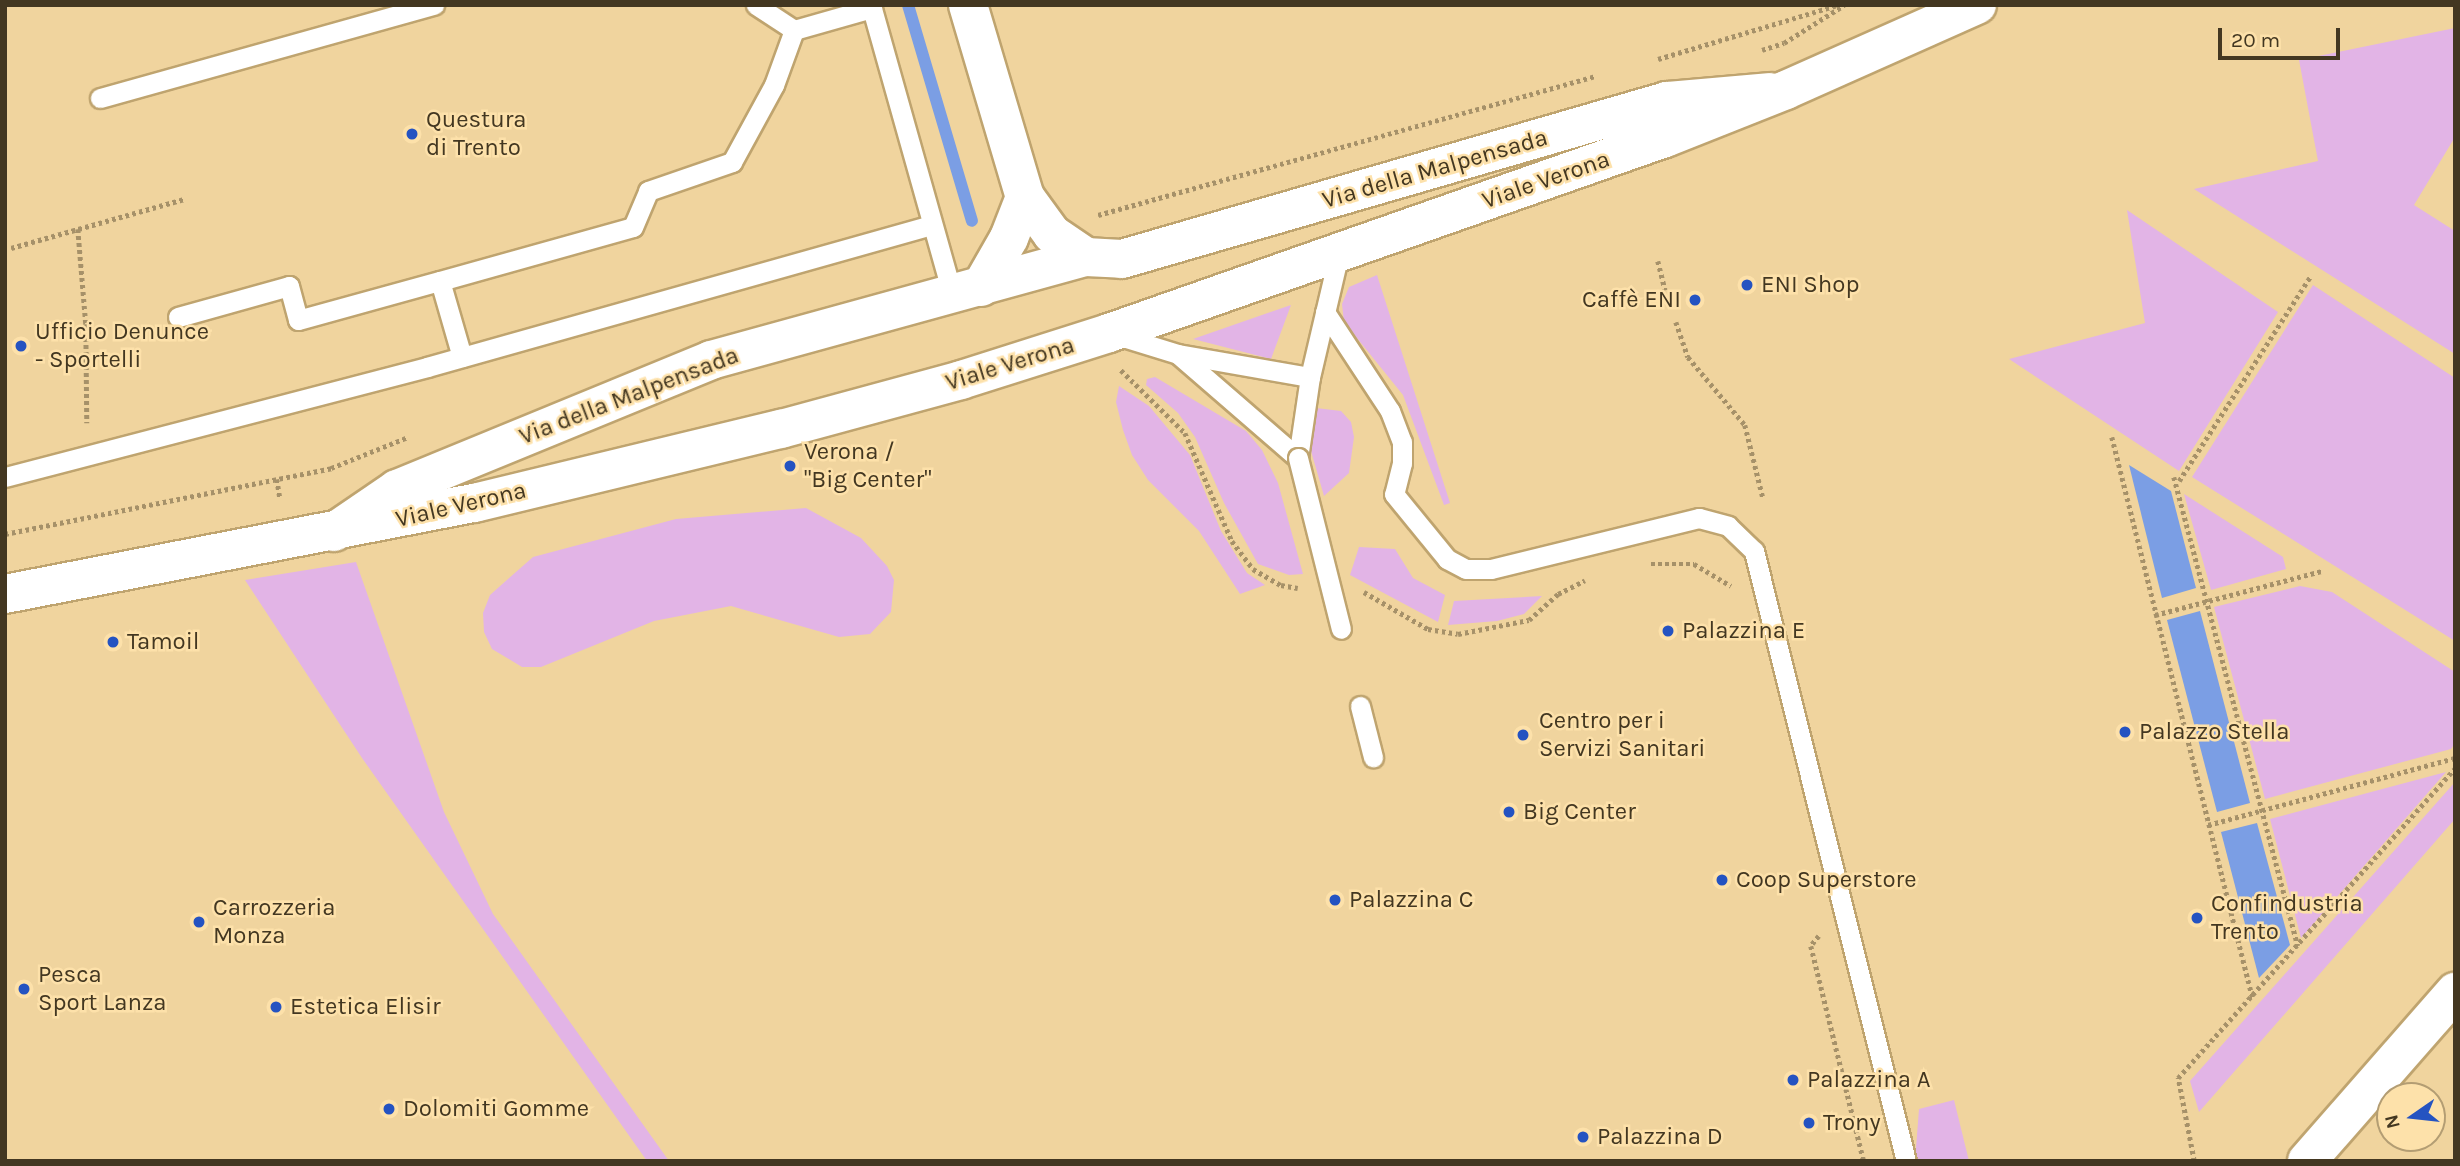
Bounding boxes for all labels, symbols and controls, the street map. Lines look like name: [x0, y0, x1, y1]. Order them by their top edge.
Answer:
scale bar: [2222, 14, 2344, 58]
text: 20 m: [2231, 28, 2280, 52]
place label: Questura di Trento: [426, 106, 527, 162]
street label: Via della Malpensada: [1319, 123, 1551, 215]
marker: Questura di Trento: [404, 126, 420, 142]
street label: Viale Verona: [1478, 145, 1614, 215]
place label: ENI Shop: [1761, 271, 1859, 299]
marker: ENI Shop: [1739, 277, 1755, 293]
place label: Caffè ENI: [1582, 286, 1681, 314]
marker: Caffè ENI: [1687, 292, 1703, 308]
place label: Ufficio Denunce - Sportelli: [35, 318, 209, 374]
street label: Viale Verona: [942, 331, 1078, 397]
marker: Ufficio Denunce - Sportelli: [13, 338, 29, 354]
street label: Via della Malpensada: [515, 341, 743, 451]
place label: Verona / "Big Center": [804, 438, 931, 494]
marker: Verona / "Big Center": [782, 458, 798, 474]
street label: Viale Verona: [393, 476, 529, 534]
place label: Palazzina E: [1682, 617, 1805, 645]
marker: Palazzina E: [1660, 623, 1676, 639]
place label: Tamoil: [127, 628, 200, 656]
marker: Tamoil: [105, 634, 121, 650]
place label: Centro per i Servizi Sanitari: [1539, 707, 1705, 763]
place label: Palazzo Stella: [2139, 718, 2290, 746]
marker: Palazzo Stella: [2117, 724, 2133, 740]
marker: Centro per i Servizi Sanitari: [1513, 725, 1533, 745]
place label: Big Center: [1523, 798, 1636, 826]
marker: Big Center: [1501, 804, 1517, 820]
place label: Coop Superstore: [1736, 866, 1916, 894]
marker: Coop Superstore: [1714, 872, 1730, 888]
place label: Palazzina C: [1349, 886, 1473, 914]
place label: Confindustria Trento: [2211, 890, 2363, 946]
marker: Palazzina C: [1327, 892, 1343, 908]
place label: Carrozzeria Monza: [213, 894, 336, 950]
marker: Confindustria Trento: [2189, 910, 2205, 926]
marker: Carrozzeria Monza: [191, 914, 207, 930]
place label: Pesca Sport Lanza: [38, 961, 167, 1017]
marker: Pesca Sport Lanza: [16, 981, 32, 997]
place label: Estetica Elisir: [290, 993, 441, 1021]
marker: Estetica Elisir: [268, 999, 284, 1015]
place label: Palazzina A: [1807, 1066, 1931, 1094]
marker: Palazzina A: [1785, 1072, 1801, 1088]
north arrow: [2376, 1082, 2446, 1152]
place label: Dolomiti Gomme: [403, 1095, 589, 1123]
marker: Dolomiti Gomme: [381, 1101, 397, 1117]
place label: Trony: [1823, 1109, 1881, 1137]
text: N: [2380, 1112, 2405, 1131]
marker: Trony: [1801, 1115, 1817, 1131]
place label: Palazzina D: [1597, 1123, 1723, 1151]
marker: Palazzina D: [1575, 1129, 1591, 1145]

